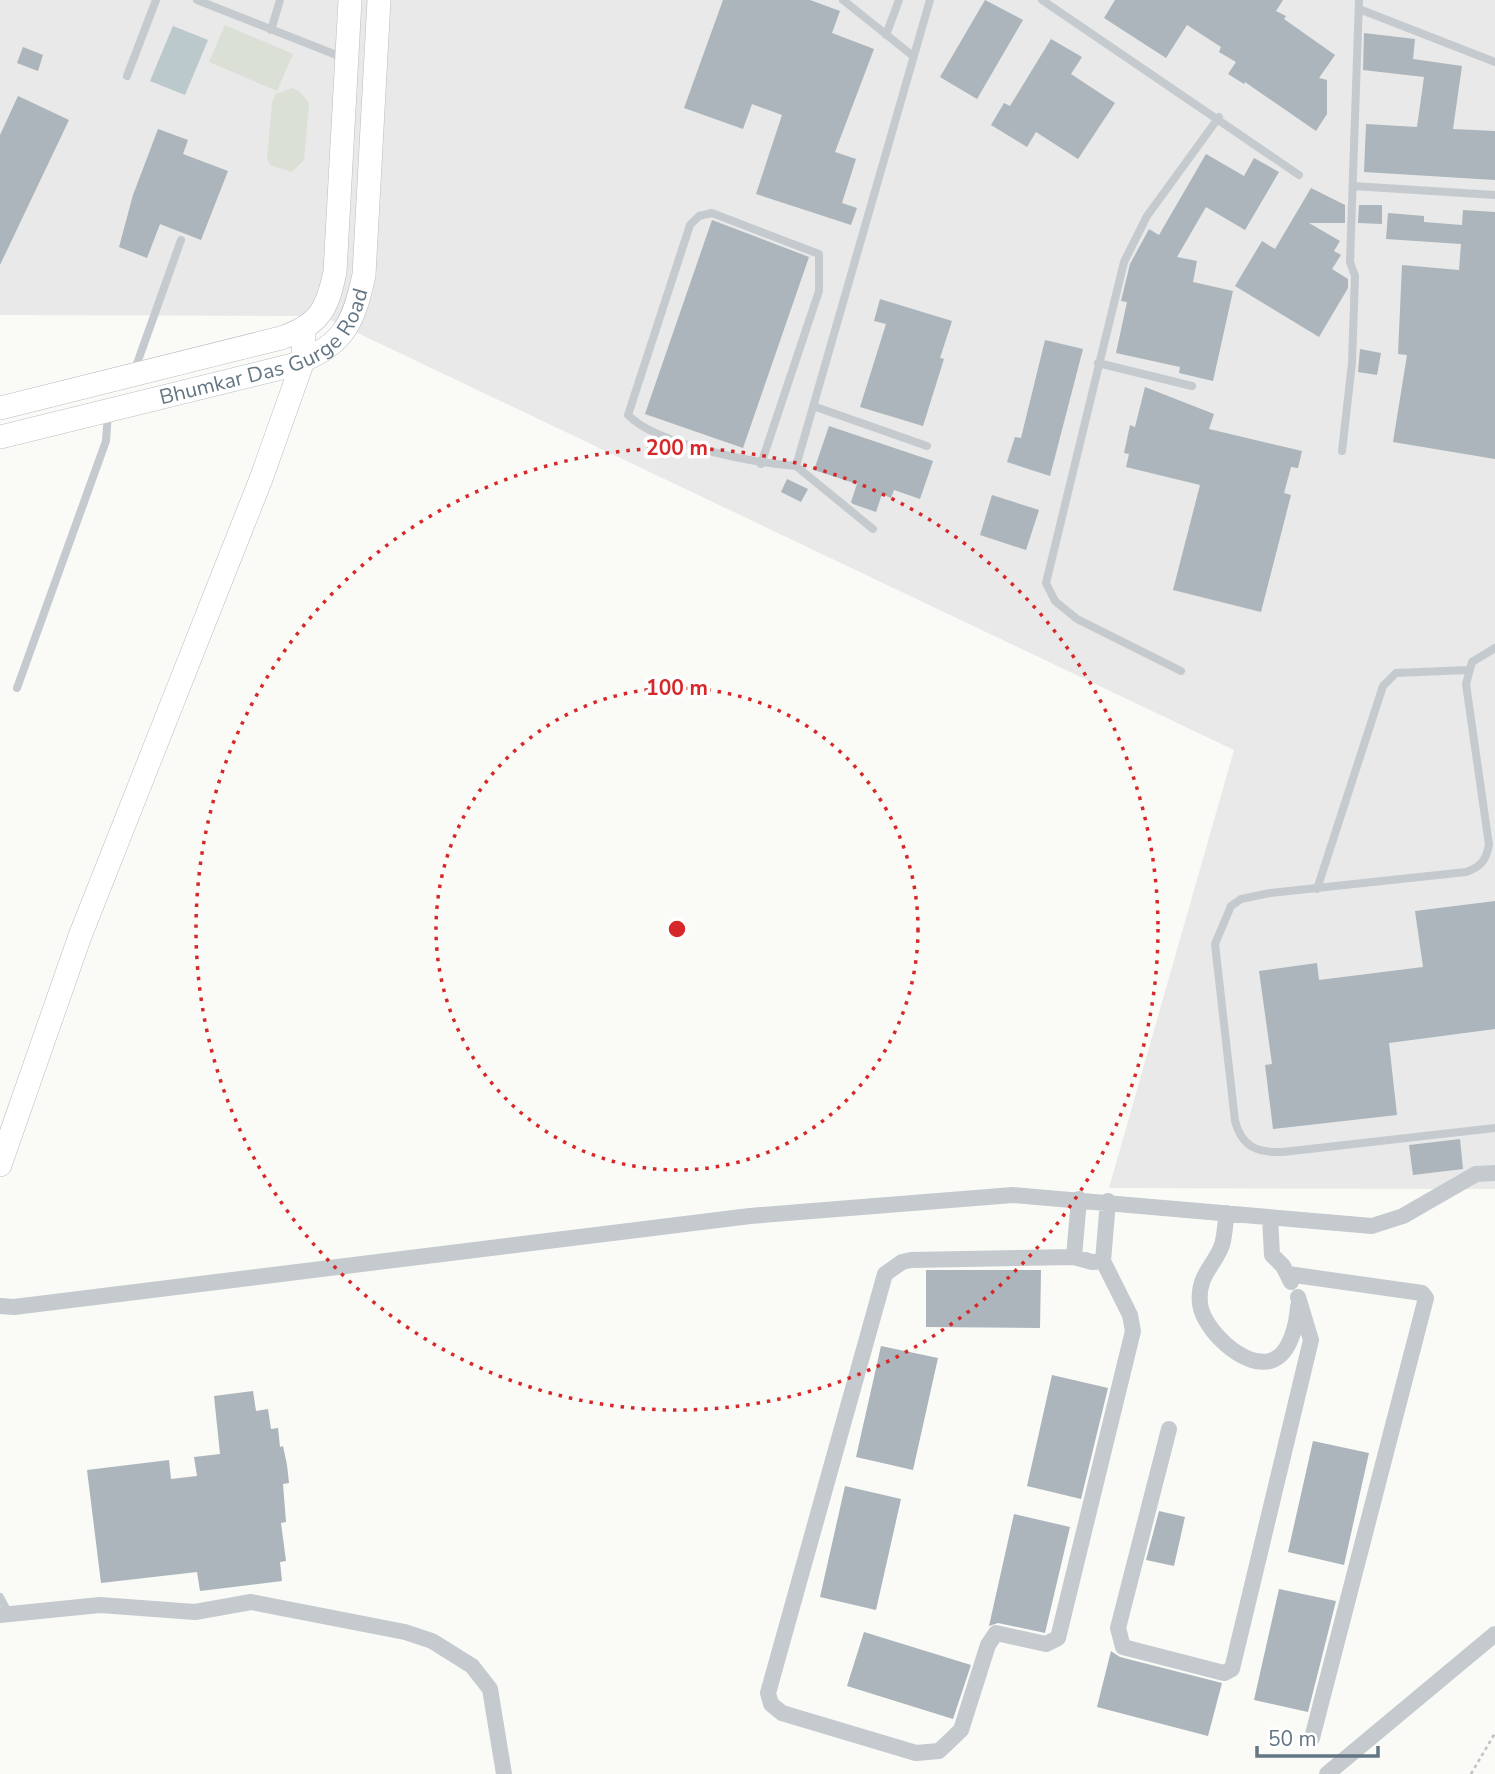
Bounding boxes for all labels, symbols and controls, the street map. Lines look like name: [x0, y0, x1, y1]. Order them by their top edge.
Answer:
street label: Bhumkar Das Gurge Road: [156, 285, 374, 411]
text: 200 m: [646, 434, 708, 462]
text: 100 m: [646, 674, 708, 702]
centre of rings: [665, 917, 689, 941]
scale bar: [1257, 1714, 1378, 1758]
text: 50 m: [1268, 1725, 1317, 1753]

